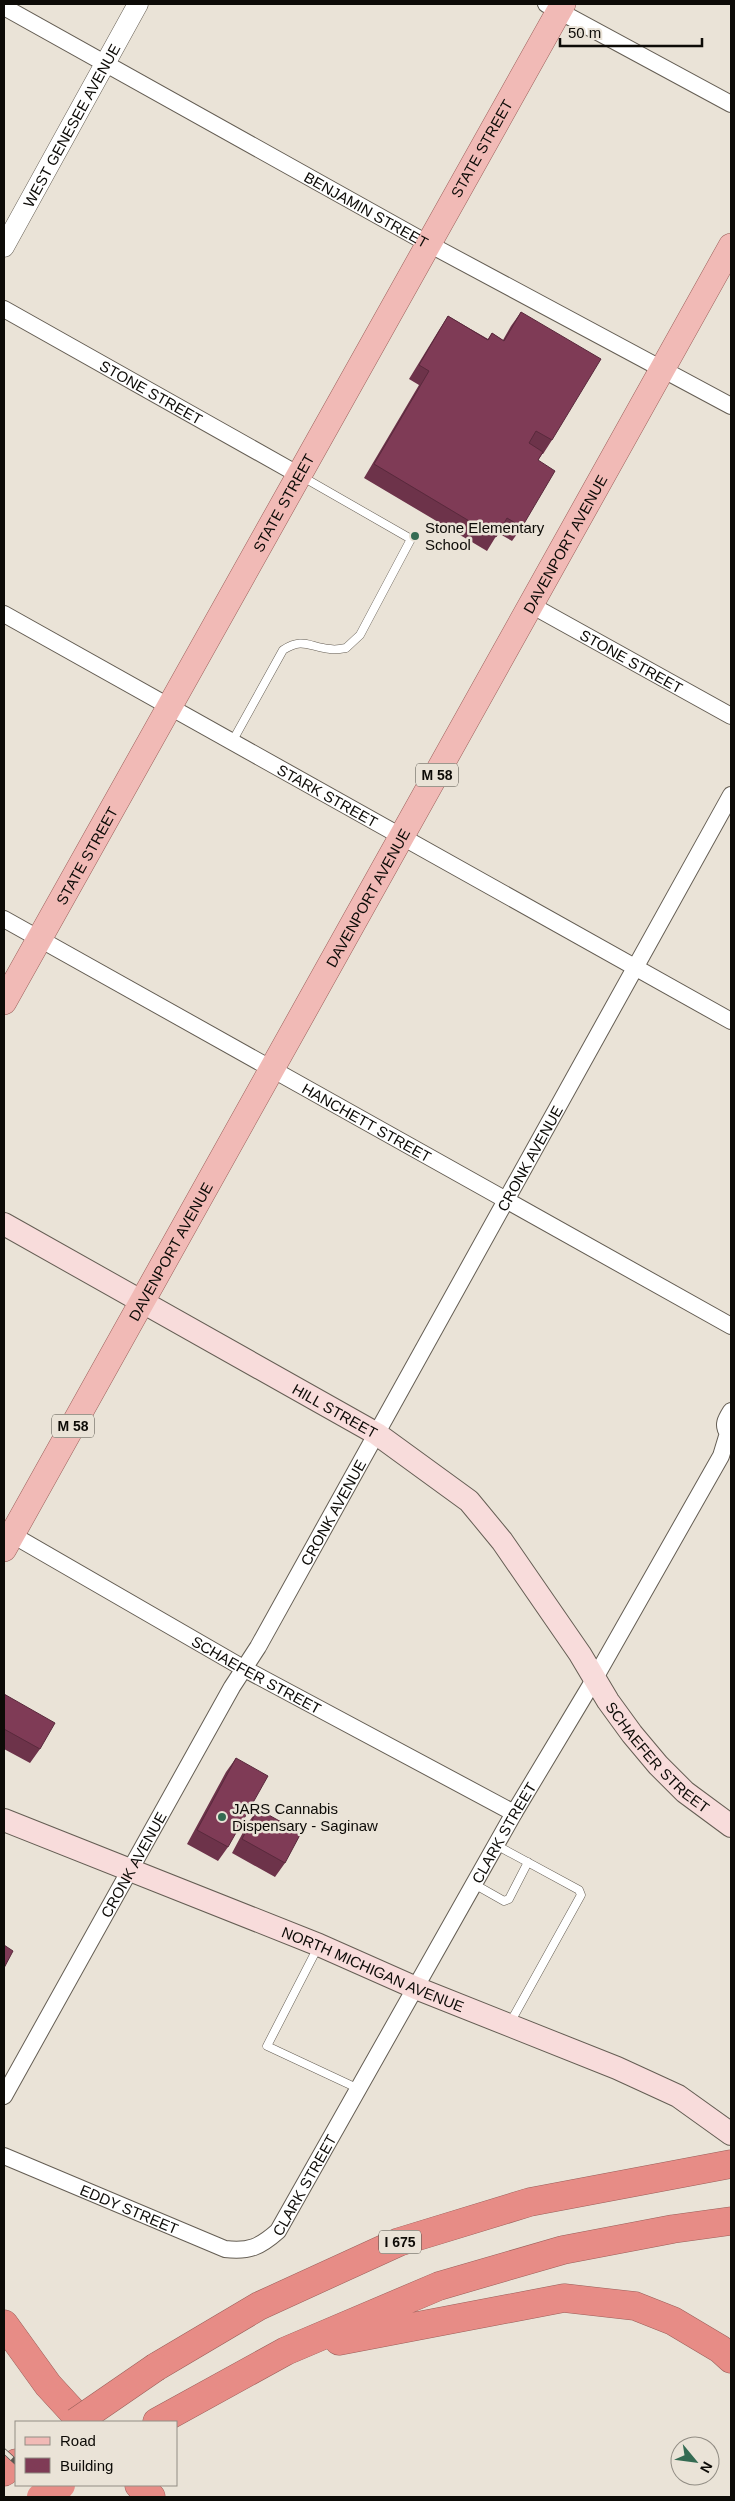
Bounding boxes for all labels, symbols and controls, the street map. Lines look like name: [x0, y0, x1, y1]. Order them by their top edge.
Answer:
scale bar: [560, 15, 702, 47]
text: 50 m: [568, 24, 601, 41]
street label: WEST GENESEE AVENUE: [19, 41, 123, 210]
street label: STATE STREET: [447, 96, 515, 200]
street label: BENJAMIN STREET: [301, 168, 431, 251]
street label: STONE STREET: [97, 356, 206, 427]
street label: STATE STREET: [249, 451, 317, 555]
street label: DAVENPORT AVENUE: [519, 472, 610, 616]
place label: Stone Elementary School: [425, 519, 545, 553]
marker: Stone Elementary School: [409, 530, 421, 542]
street label: STONE STREET: [577, 626, 686, 696]
street label: STARK STREET: [275, 760, 381, 830]
road number: M 58: [416, 764, 458, 786]
street label: STATE STREET: [52, 804, 121, 908]
street label: DAVENPORT AVENUE: [322, 825, 413, 970]
street label: HANCHETT STREET: [300, 1079, 434, 1165]
street label: CRONK AVENUE: [493, 1102, 565, 1214]
street label: DAVENPORT AVENUE: [125, 1179, 216, 1323]
street label: HILL STREET: [290, 1380, 380, 1441]
road number: M 58: [52, 1414, 94, 1438]
street label: CRONK AVENUE: [297, 1457, 369, 1568]
street label: SCHAEFER STREET: [189, 1632, 324, 1717]
street label: SCHAEFER STREET: [603, 1698, 713, 1816]
street label: CLARK STREET: [468, 1779, 539, 1886]
place label: JARS Cannabis Dispensary - Saginaw: [232, 1800, 378, 1834]
street label: CRONK AVENUE: [97, 1809, 169, 1920]
marker: JARS Cannabis Dispensary - Saginaw: [216, 1811, 228, 1823]
street label: NORTH MICHIGAN AVENUE: [280, 1923, 467, 2015]
street label: CLARK STREET: [269, 2131, 339, 2239]
street label: EDDY STREET: [78, 2181, 181, 2237]
road number: I 675: [379, 2230, 421, 2254]
legend: [15, 2421, 178, 2486]
text: Road: [60, 2432, 96, 2449]
north arrow: [670, 2436, 720, 2486]
text: Building: [60, 2457, 113, 2474]
text: N: [697, 2459, 716, 2476]

